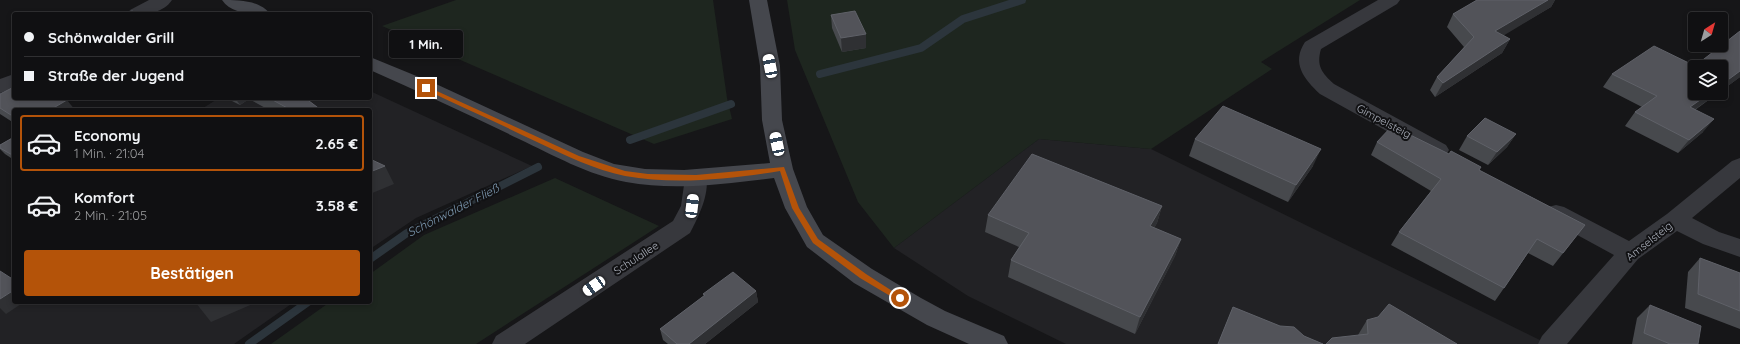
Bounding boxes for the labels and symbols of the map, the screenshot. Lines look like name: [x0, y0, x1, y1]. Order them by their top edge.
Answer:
north arrow: [1688, 12, 1728, 52]
callout: 1 Min.: [389, 30, 463, 58]
car: [762, 53, 778, 79]
route end: [417, 79, 435, 97]
street label: Gimpelsteig: [1354, 101, 1414, 141]
car: [769, 131, 785, 157]
water label: Schönwalder Fließ: [405, 180, 502, 240]
car: [685, 193, 699, 219]
street label: Amselsteig: [1623, 218, 1675, 264]
street label: Schulallee: [611, 238, 661, 278]
car: [581, 274, 607, 298]
route start: [891, 289, 909, 307]

